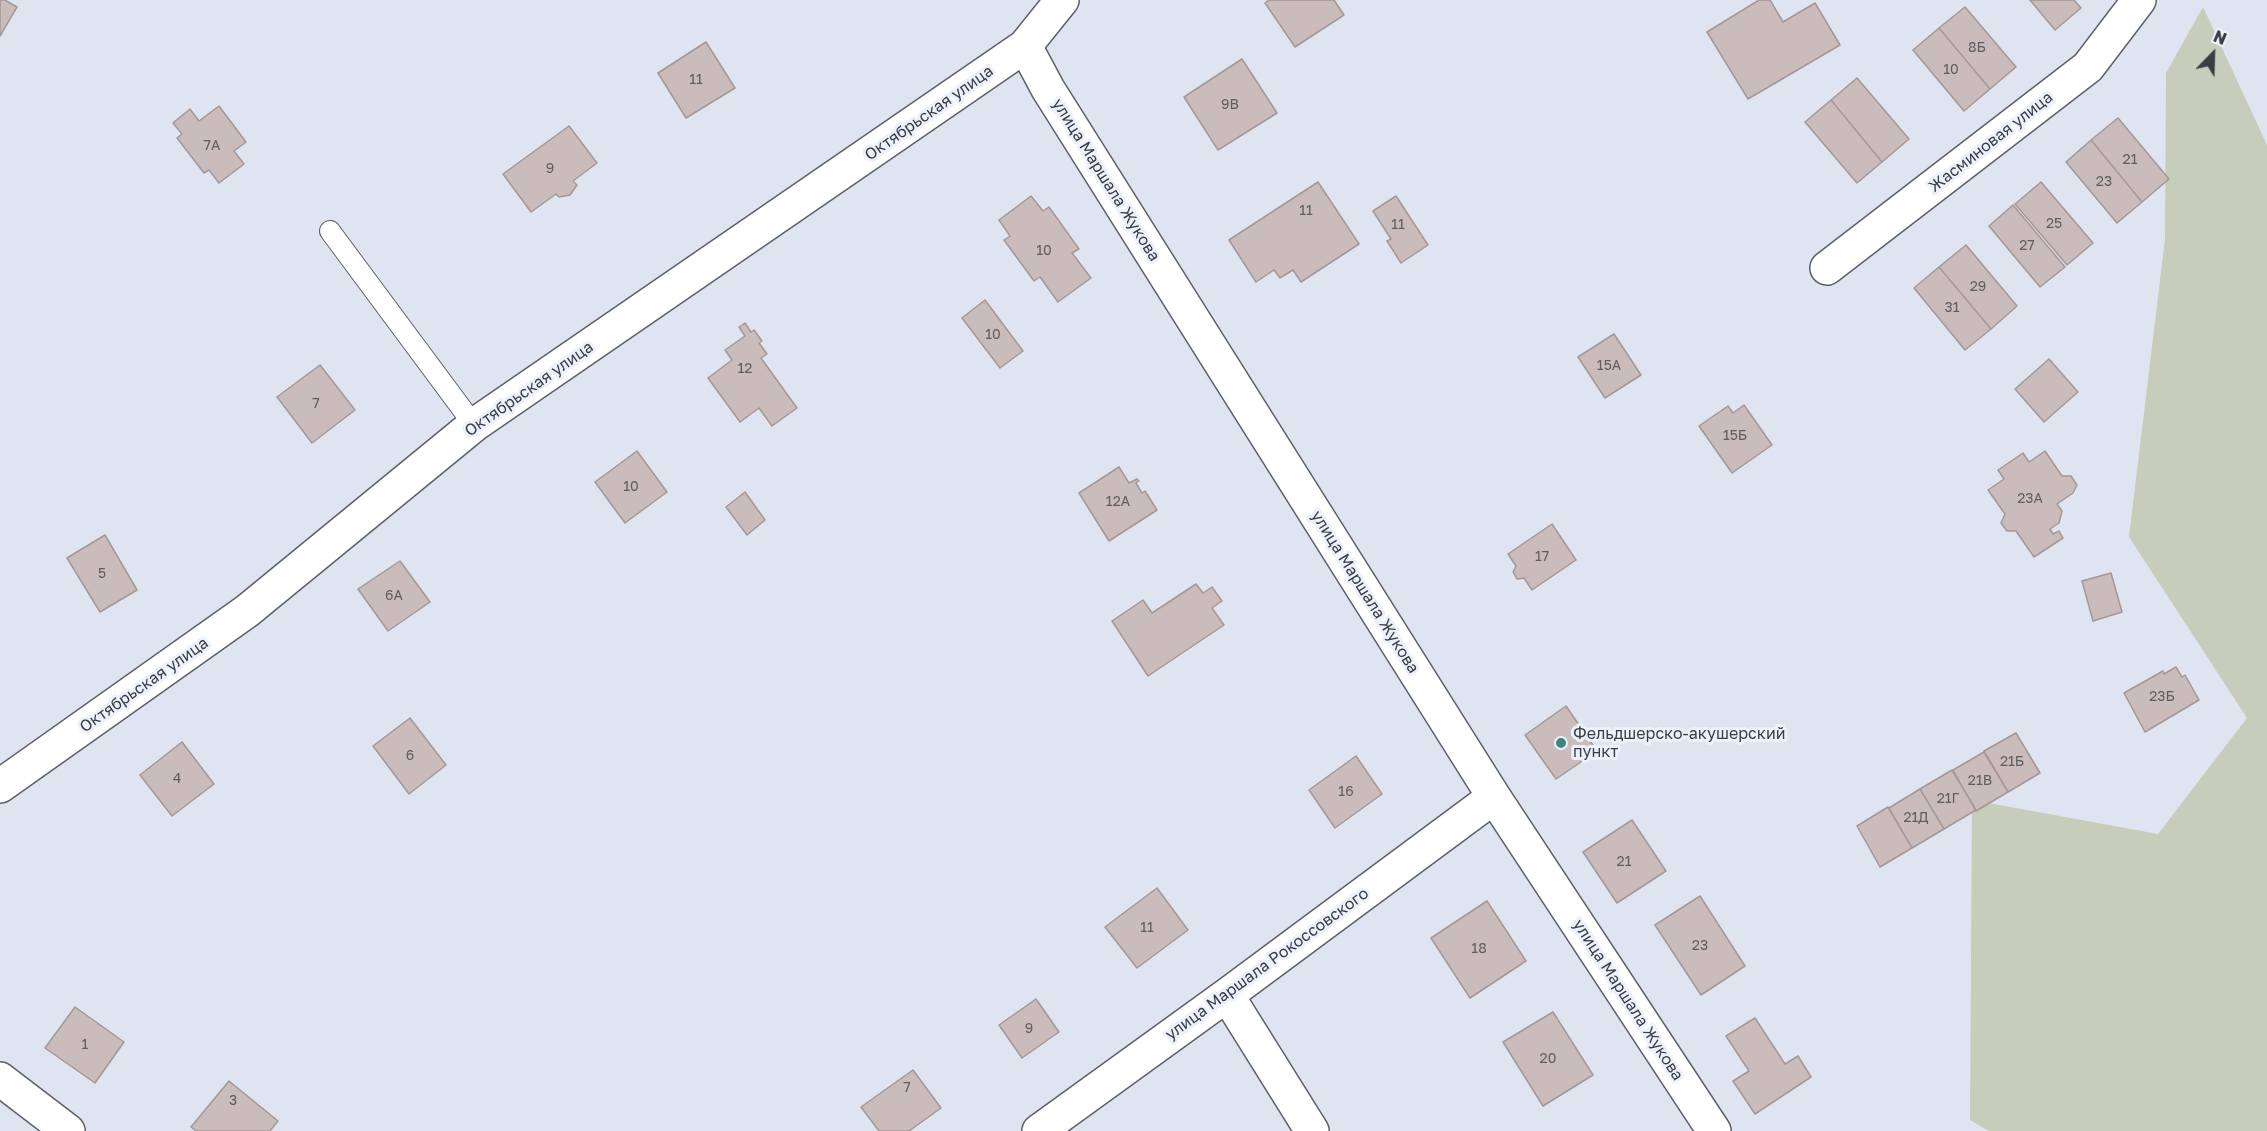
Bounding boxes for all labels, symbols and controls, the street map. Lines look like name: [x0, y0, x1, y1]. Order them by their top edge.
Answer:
north arrow: [2183, 24, 2243, 84]
text: N: [2211, 26, 2230, 49]
house number: 8Б: [1968, 40, 1986, 56]
street label: Октябрьская улица: [861, 61, 997, 165]
house number: 10: [1943, 62, 1959, 78]
house number: 11: [689, 72, 703, 88]
street label: Жасминовая улица: [1925, 88, 2057, 196]
street label: улица Маршала Жукова: [1048, 95, 1164, 265]
house number: 9В: [1221, 97, 1239, 113]
house number: 7А: [204, 138, 220, 154]
house number: 21: [2123, 152, 2137, 168]
house number: 9: [546, 161, 554, 177]
house number: 23: [2096, 174, 2112, 190]
house number: 11: [1299, 203, 1313, 219]
house number: 25: [2046, 216, 2062, 232]
house number: 11: [1391, 217, 1405, 233]
house number: 27: [2019, 238, 2035, 254]
house number: 10: [1036, 243, 1052, 259]
house number: 29: [1970, 279, 1986, 295]
house number: 31: [1945, 300, 1959, 316]
house number: 10: [985, 327, 1001, 343]
street label: Октябрьская улица: [461, 337, 597, 441]
house number: 15А: [1597, 358, 1621, 374]
house number: 12: [738, 361, 752, 377]
house number: 7: [312, 396, 320, 412]
house number: 15Б: [1723, 428, 1747, 444]
house number: 10: [623, 479, 639, 495]
house number: 23А: [2017, 491, 2043, 507]
house number: 12А: [1106, 494, 1130, 510]
street label: улица Маршала Жукова: [1307, 507, 1423, 677]
house number: 17: [1535, 549, 1549, 565]
house number: 5: [98, 566, 106, 582]
house number: 6А: [385, 588, 403, 604]
street label: Октябрьская улица: [76, 633, 212, 737]
house number: 23Б: [2149, 689, 2175, 705]
place label: Фельдшерско-акушерский пункт: [1573, 724, 1786, 762]
marker: Фельдшерско-акушерский пункт: [1554, 736, 1568, 750]
house number: 6: [406, 748, 414, 764]
house number: 21Б: [2000, 754, 2024, 770]
house number: 4: [173, 771, 181, 787]
house number: 21В: [1968, 773, 1992, 789]
house number: 16: [1338, 784, 1354, 800]
house number: 21Г: [1937, 791, 1959, 807]
house number: 21Д: [1903, 810, 1929, 826]
house number: 21: [1617, 854, 1631, 870]
street label: улица Маршала Рокоссовского: [1162, 884, 1372, 1044]
street label: улица Маршала Жукова: [1569, 916, 1687, 1084]
house number: 11: [1140, 920, 1154, 936]
house number: 23: [1692, 938, 1708, 954]
house number: 18: [1471, 941, 1487, 957]
house number: 9: [1025, 1021, 1033, 1037]
house number: 1: [82, 1037, 88, 1053]
house number: 20: [1540, 1051, 1556, 1067]
house number: 7: [903, 1080, 911, 1096]
house number: 3: [229, 1093, 237, 1109]

